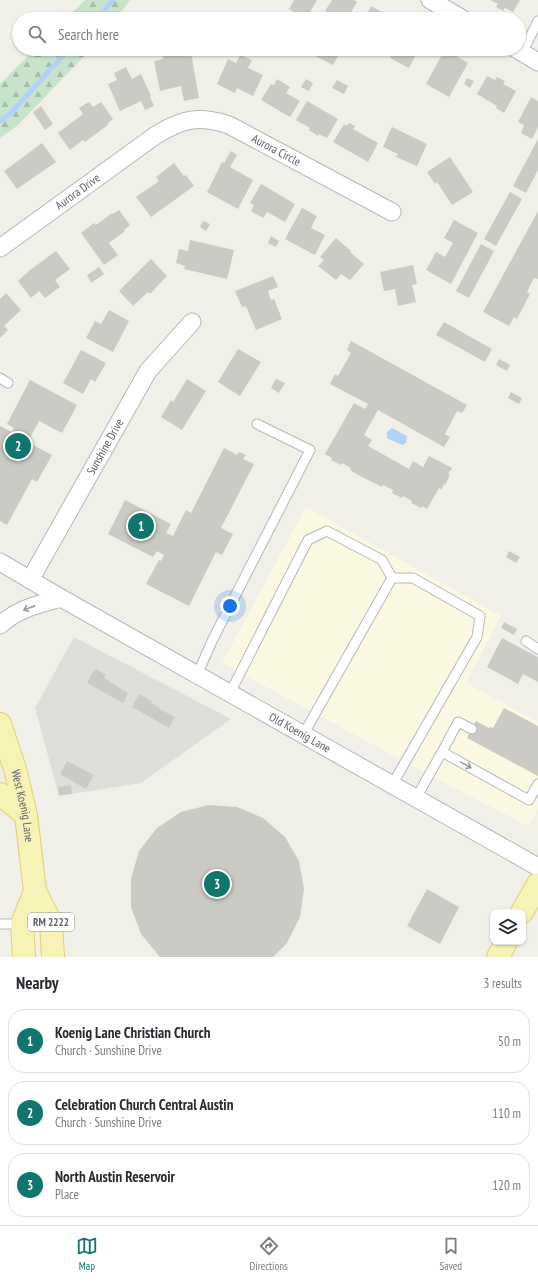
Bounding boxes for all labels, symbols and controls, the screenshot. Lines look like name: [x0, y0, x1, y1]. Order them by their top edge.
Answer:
search box: [12, 12, 526, 56]
icon: search: [26, 23, 48, 45]
text: Search here: [58, 25, 119, 44]
street label: Aurora Circle: [249, 131, 304, 169]
street label: Aurora Drive: [52, 170, 103, 213]
street label: Sunshine Drive: [83, 416, 127, 477]
pin: 2: [5, 431, 31, 461]
pin: 1: [128, 511, 154, 541]
your location: [220, 596, 240, 616]
one-way arrow: [23, 604, 35, 612]
street label: Old Koenig Lane: [267, 709, 333, 756]
one-way arrow: [460, 762, 472, 769]
street label: West Koenig Lane: [8, 768, 37, 843]
pin: 3: [204, 869, 230, 899]
map controls: [490, 909, 526, 945]
button: layers: [490, 909, 526, 945]
road number: RM 2222: [28, 913, 74, 931]
text: Nearby: [16, 972, 59, 994]
text: 3 results: [483, 975, 522, 992]
text: Koenig Lane Christian Church: [55, 1023, 211, 1042]
text: 1: [27, 1033, 33, 1050]
text: 50 m: [498, 1033, 521, 1050]
text: Church · Sunshine Drive: [55, 1042, 162, 1059]
text: Celebration Church Central Austin: [55, 1095, 233, 1114]
text: 2: [27, 1105, 33, 1122]
text: 110 m: [492, 1105, 521, 1122]
text: Church · Sunshine Drive: [55, 1114, 162, 1131]
text: North Austin Reservoir: [55, 1167, 175, 1186]
text: 3: [27, 1177, 33, 1194]
text: 120 m: [492, 1177, 521, 1194]
text: Place: [55, 1186, 79, 1203]
tab: Map: [76, 1235, 98, 1273]
tab: Directions: [250, 1235, 288, 1273]
tab: Saved: [439, 1235, 462, 1273]

